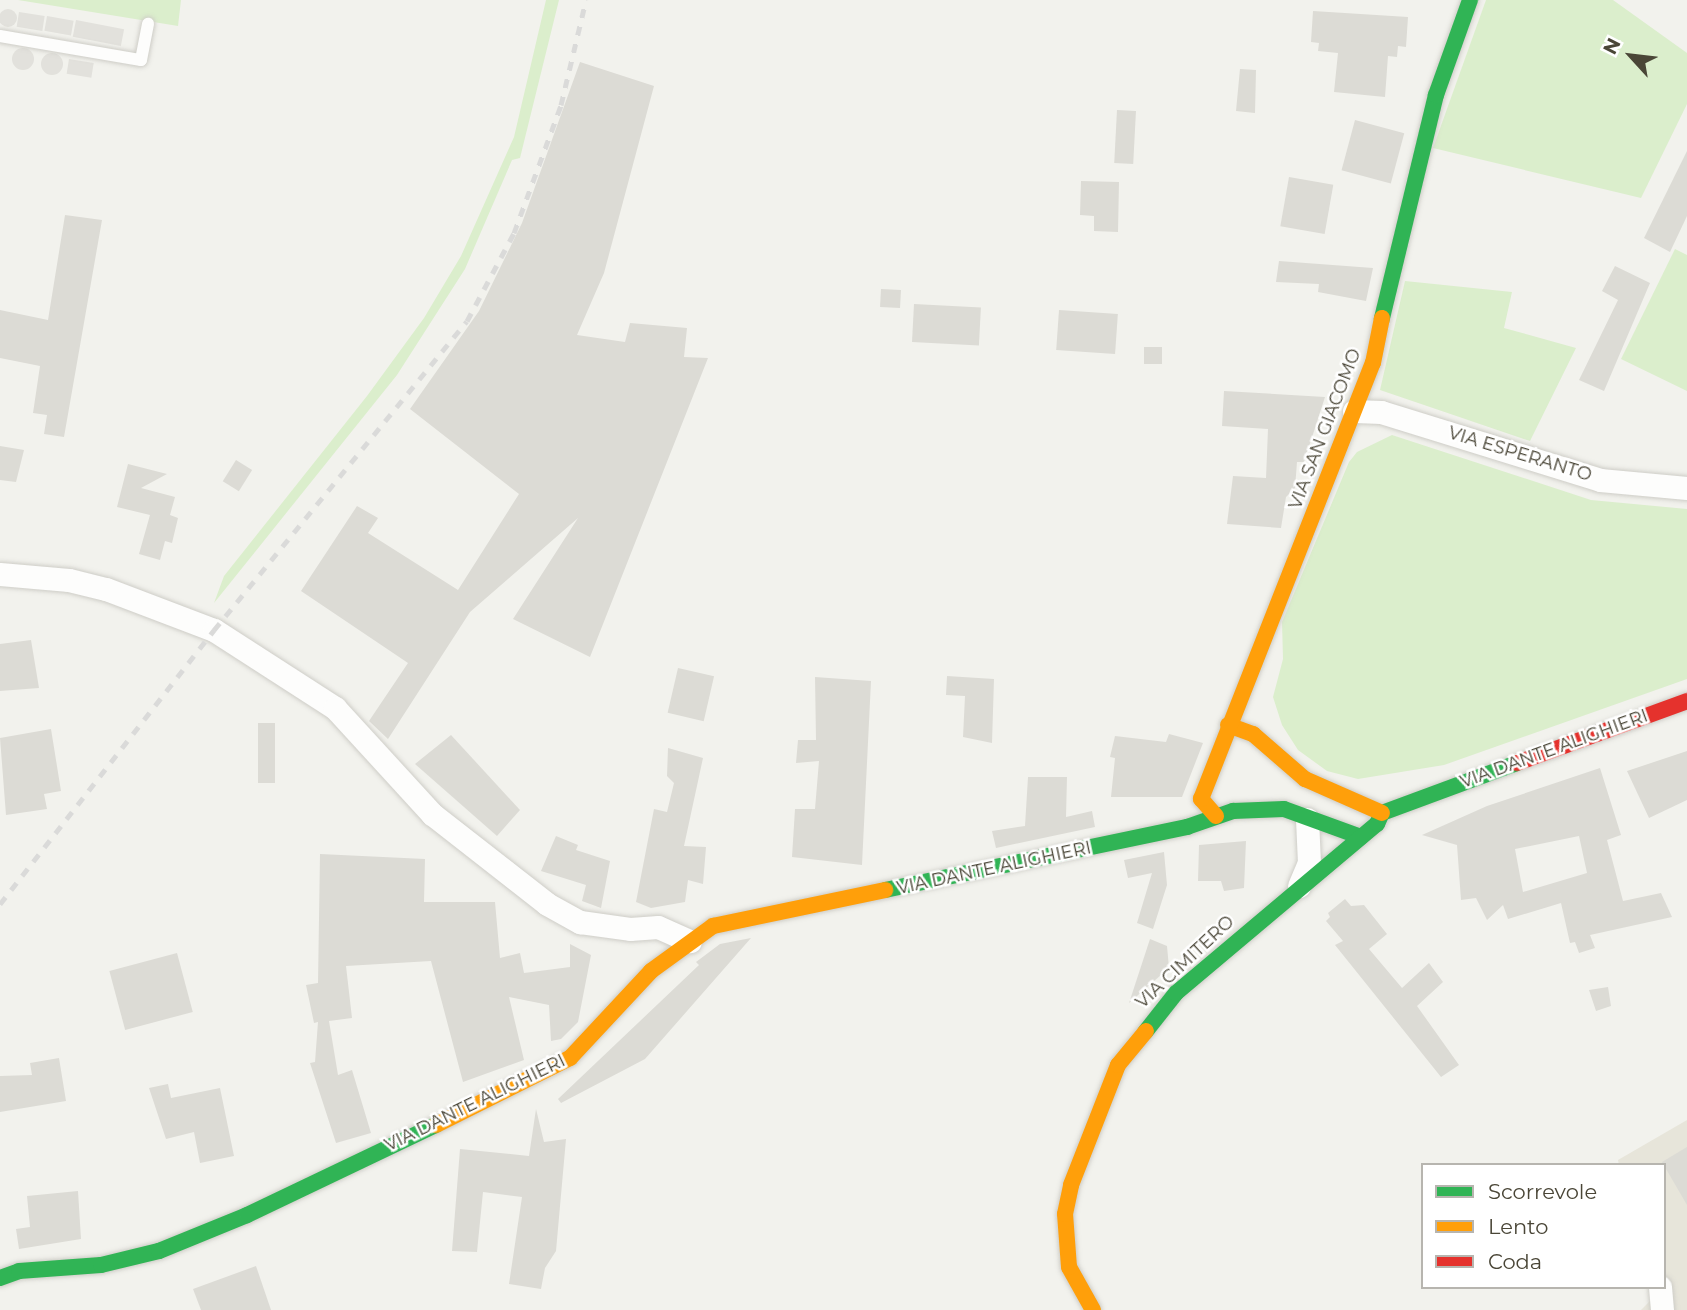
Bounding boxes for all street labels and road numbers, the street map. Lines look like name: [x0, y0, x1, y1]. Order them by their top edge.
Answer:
street label: VIA SAN GIACOMO: [1284, 346, 1366, 512]
street label: VIA ESPERANTO: [1446, 422, 1594, 486]
street label: VIA DANTE ALIGHIERI: [1457, 705, 1651, 793]
street label: VIA DANTE ALIGHIERI: [895, 837, 1093, 899]
street label: VIA CIMITERO: [1131, 911, 1239, 1013]
street label: VIA DANTE ALIGHIERI: [381, 1050, 569, 1156]

